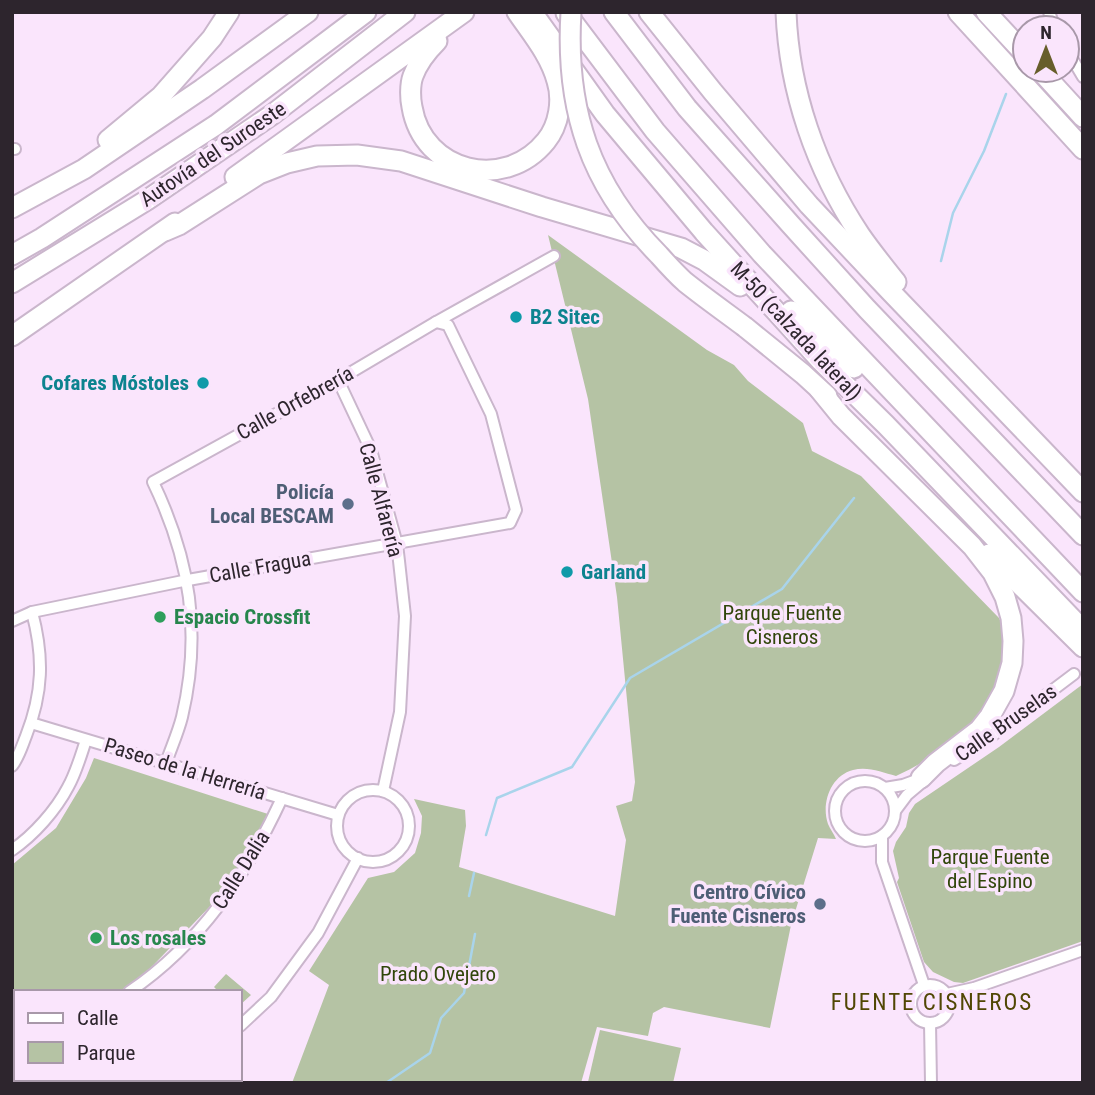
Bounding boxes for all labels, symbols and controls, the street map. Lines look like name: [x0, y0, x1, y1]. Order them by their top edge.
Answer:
north arrow: [1011, 14, 1081, 84]
text: N: [1040, 21, 1052, 44]
street label: Autovía del Suroeste: [136, 96, 291, 212]
street label: M-50 (calzada lateral): [726, 257, 866, 405]
place label: B2 Sitec: [530, 305, 600, 329]
marker: B2 Sitec: [508, 309, 524, 325]
street label: Calle Orfebrería: [233, 361, 357, 445]
place label: Cofares Móstoles: [41, 371, 189, 395]
marker: Cofares Móstoles: [195, 375, 211, 391]
street label: Calle Alfarería: [354, 440, 408, 560]
place label: Policía Local BESCAM: [210, 480, 334, 528]
marker: Policía Local BESCAM: [340, 496, 356, 512]
street label: Calle Fragua: [207, 546, 313, 588]
place label: Garland: [581, 560, 646, 584]
marker: Garland: [559, 564, 575, 580]
park label: Parque Fuente Cisneros: [722, 601, 842, 649]
place label: Espacio Crossfit: [174, 605, 310, 629]
marker: Espacio Crossfit: [152, 609, 168, 625]
street label: Calle Bruselas: [951, 679, 1061, 767]
street label: Paseo de la Herrería: [101, 733, 269, 805]
street label: Calle Dalia: [208, 826, 274, 914]
park label: Parque Fuente del Espino: [930, 845, 1050, 893]
place label: Centro Cívico Fuente Cisneros: [670, 880, 806, 928]
marker: Centro Cívico Fuente Cisneros: [812, 896, 828, 912]
place label: Los rosales: [110, 926, 206, 950]
marker: Los rosales: [88, 930, 104, 946]
park label: Prado Ovejero: [380, 962, 496, 986]
district label: FUENTE CISNEROS: [831, 989, 1033, 1016]
legend: [14, 990, 242, 1081]
text: Calle: [77, 1006, 119, 1030]
text: Parque: [77, 1041, 135, 1065]

